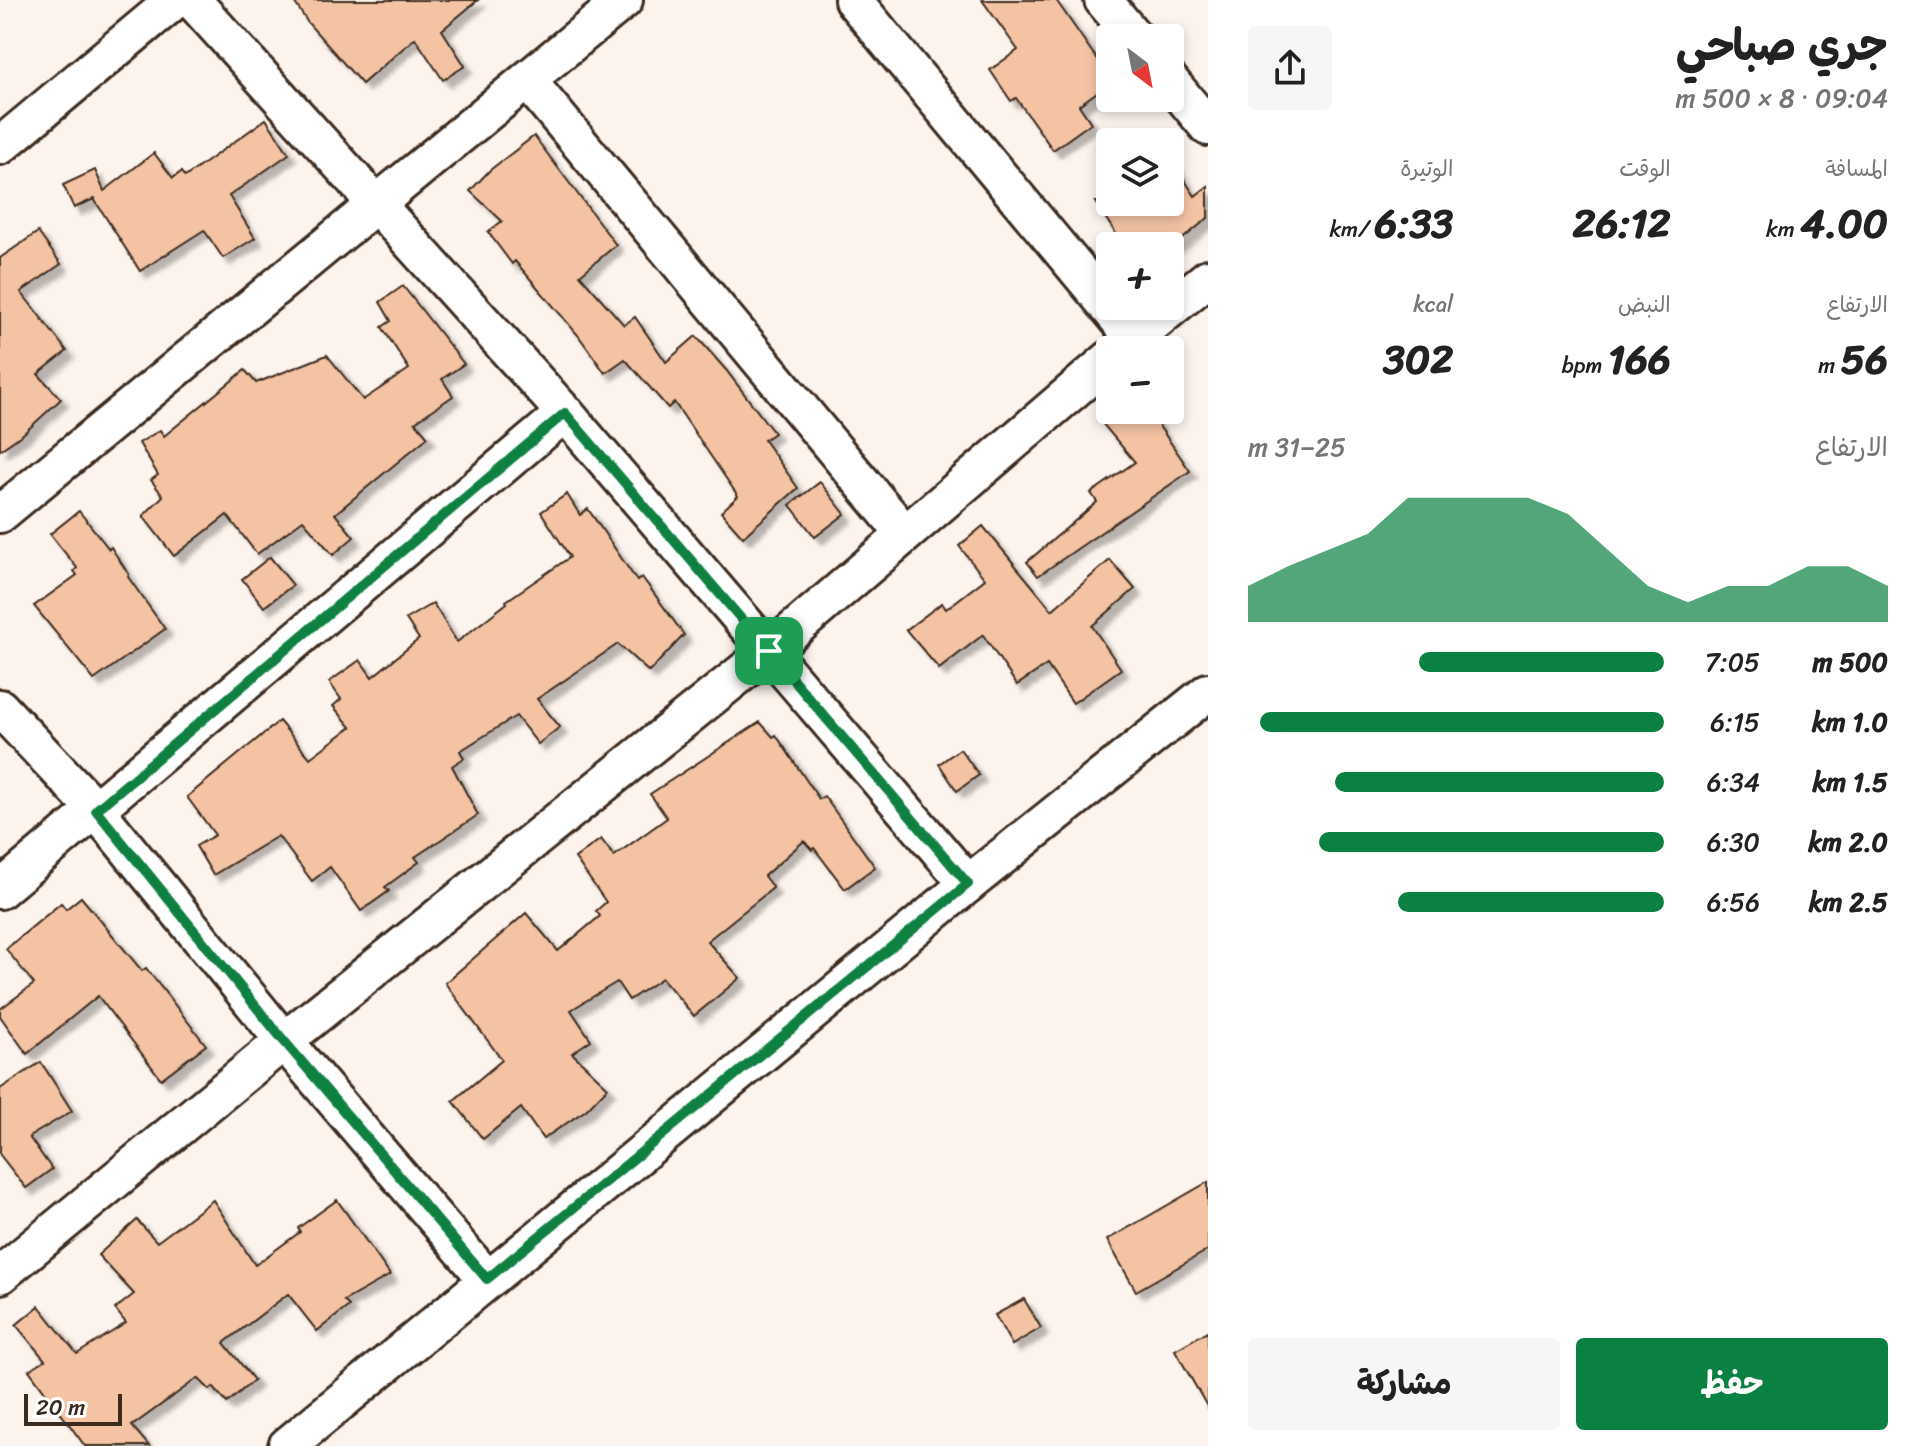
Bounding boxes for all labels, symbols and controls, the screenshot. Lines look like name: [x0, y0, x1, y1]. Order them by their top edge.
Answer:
text: جري صباحي: [1676, 6, 1888, 84]
north arrow: [1096, 24, 1184, 112]
map controls: [1096, 24, 1184, 424]
button: share: [1248, 26, 1332, 110]
text: 09:04 · 8 × 500 m: [1675, 75, 1888, 121]
button: layers: [1096, 128, 1184, 216]
text: الوتيرة: [1400, 149, 1453, 188]
text: الوقت: [1619, 149, 1671, 188]
text: المسافة: [1825, 149, 1888, 188]
text: 6:33: [1375, 188, 1453, 259]
text: 26:12: [1573, 188, 1671, 259]
text: 4.00: [1800, 188, 1888, 259]
text: /km: [1329, 210, 1375, 249]
text: km: [1766, 210, 1800, 249]
button: +: [1096, 232, 1184, 320]
text: kcal: [1413, 285, 1453, 324]
text: النبض: [1618, 285, 1671, 324]
text: الارتفاع: [1826, 285, 1888, 324]
text: 302: [1383, 324, 1453, 395]
text: 166: [1608, 324, 1671, 395]
text: 56: [1841, 324, 1888, 395]
button: −: [1096, 336, 1184, 424]
text: bpm: [1562, 346, 1608, 385]
text: m: [1818, 346, 1841, 385]
text: 25–31 m: [1248, 424, 1346, 470]
text: الارتفاع: [1815, 424, 1888, 470]
pin: [735, 617, 803, 685]
icon: arrive: [747, 629, 791, 673]
text: 7:05: [1705, 639, 1760, 685]
text: 500 m: [1813, 639, 1888, 685]
text: 6:15: [1710, 699, 1760, 745]
text: 1.0 km: [1812, 699, 1888, 745]
text: 6:34: [1707, 759, 1760, 805]
text: 1.5 km: [1813, 759, 1888, 805]
text: 6:30: [1707, 819, 1760, 865]
text: 2.0 km: [1808, 819, 1888, 865]
text: 6:56: [1707, 879, 1760, 925]
text: 2.5 km: [1809, 879, 1888, 925]
button: مشاركة: [1248, 1338, 1560, 1430]
button: حفظ: [1576, 1338, 1888, 1430]
text: 20 m: [36, 1388, 85, 1427]
scale bar: [24, 1390, 122, 1426]

